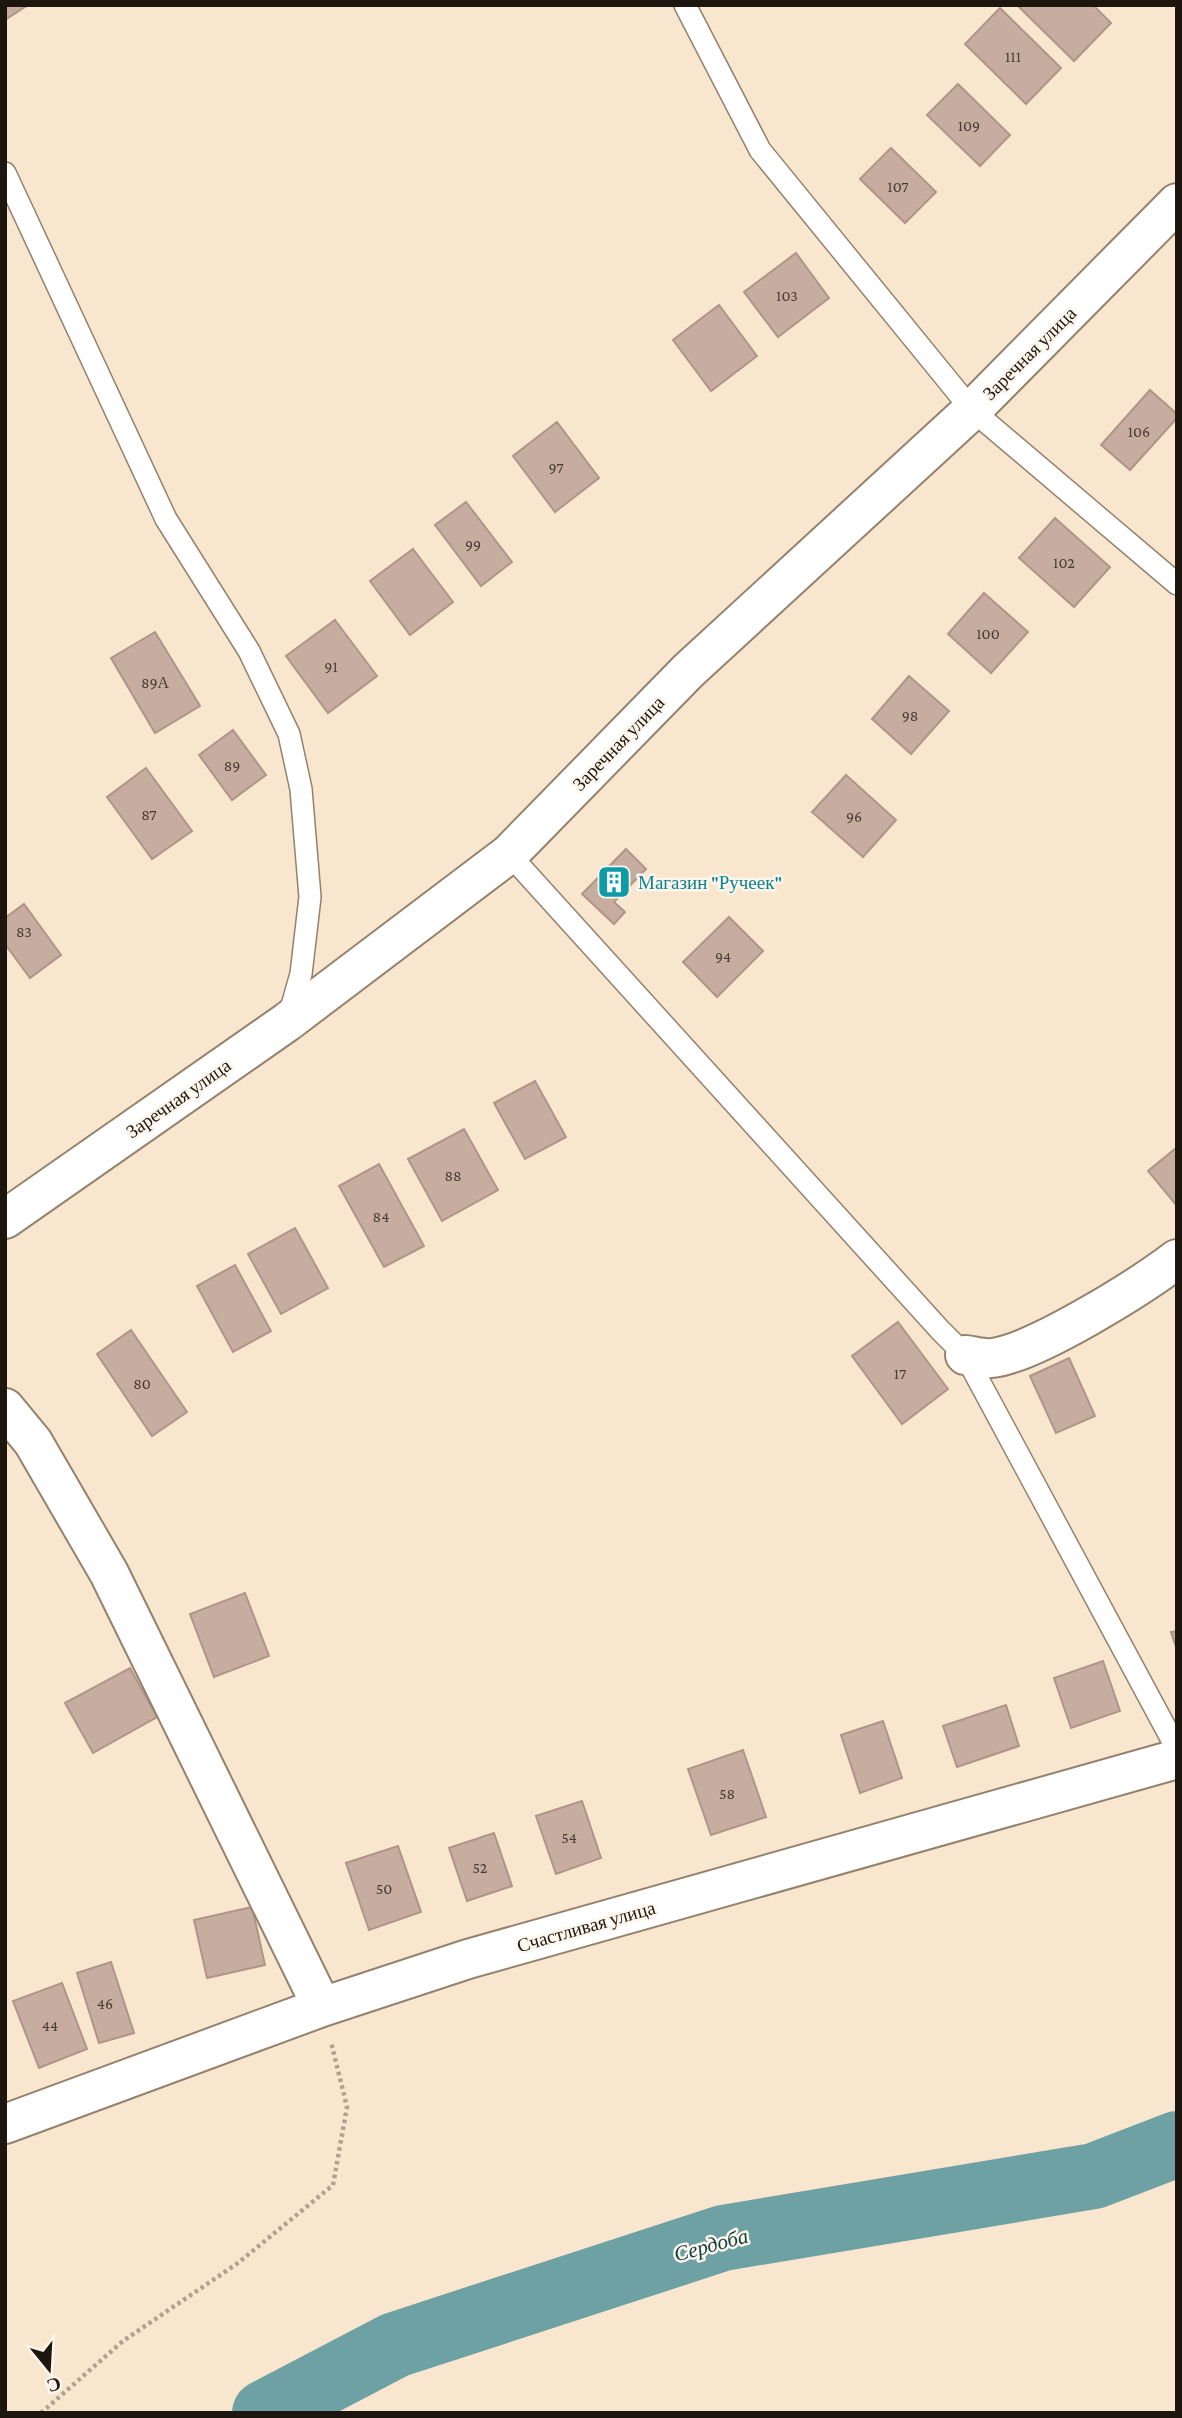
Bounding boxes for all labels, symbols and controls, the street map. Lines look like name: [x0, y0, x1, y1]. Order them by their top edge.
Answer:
house number: 111: [1005, 48, 1021, 65]
house number: 109: [958, 117, 980, 134]
house number: 107: [887, 178, 909, 195]
house number: 103: [776, 287, 798, 304]
street label: Заречная улица: [979, 302, 1081, 404]
house number: 106: [1128, 423, 1150, 440]
house number: 97: [548, 459, 564, 476]
house number: 99: [465, 536, 481, 553]
house number: 102: [1053, 554, 1075, 571]
house number: 100: [976, 625, 1000, 642]
house number: 91: [324, 658, 338, 675]
house number: 89А: [141, 674, 170, 691]
street label: Заречная улица: [568, 691, 669, 795]
house number: 98: [902, 707, 918, 724]
house number: 89: [224, 757, 240, 774]
house number: 87: [141, 806, 157, 823]
house number: 96: [846, 808, 862, 825]
building icon: Магазин "Ручеек": [595, 863, 633, 901]
place label: Магазин "Ручеек": [638, 872, 782, 893]
house number: 83: [16, 923, 32, 940]
house number: 94: [715, 948, 731, 965]
street label: Заречная улица: [122, 1054, 235, 1142]
house number: 88: [444, 1167, 462, 1184]
house number: 84: [373, 1208, 389, 1225]
house number: 17: [894, 1365, 907, 1382]
house number: 80: [133, 1375, 151, 1392]
house number: 58: [719, 1785, 735, 1802]
house number: 54: [561, 1829, 577, 1846]
house number: 52: [473, 1859, 488, 1876]
house number: 50: [376, 1880, 392, 1897]
street label: Счастливая улица: [515, 1897, 658, 1956]
house number: 46: [97, 1995, 113, 2012]
house number: 44: [42, 2017, 58, 2034]
water label: Сердоба: [671, 2224, 751, 2266]
north arrow: [14, 2334, 84, 2404]
text: С: [44, 2373, 64, 2397]

